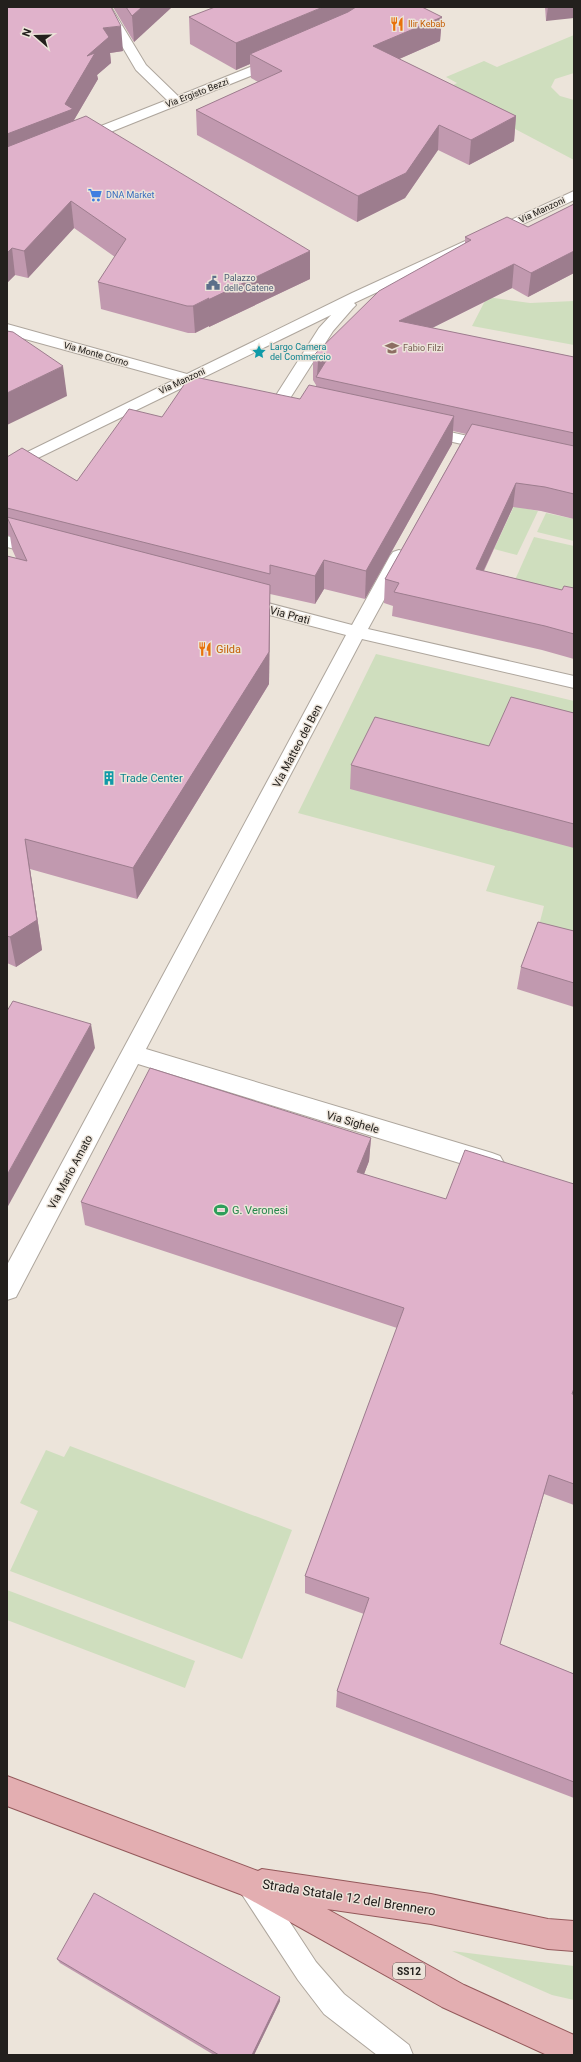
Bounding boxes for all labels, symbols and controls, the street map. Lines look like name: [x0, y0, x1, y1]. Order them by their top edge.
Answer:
north arrow: [16, 16, 56, 56]
restaurant icon: Ilir Kebab: [389, 16, 405, 32]
place label: Ilir Kebab: [408, 19, 445, 29]
text: N: [20, 27, 35, 39]
street label: Via Ergisto Bezzi: [164, 76, 230, 110]
supermarket icon: DNA Market: [87, 187, 103, 203]
place label: DNA Market: [106, 190, 155, 200]
street label: Via Manzoni: [517, 195, 567, 225]
place label: Palazzo delle Catene: [224, 273, 274, 293]
public building icon: Palazzo delle Catene: [205, 275, 221, 291]
street label: Via Monte Corno: [62, 340, 130, 368]
school or university icon: Fabio Filzi: [384, 340, 400, 356]
place label: Largo Camera del Commercio: [270, 342, 331, 362]
place label: Fabio Filzi: [403, 343, 443, 353]
place icon: Largo Camera del Commercio: [251, 344, 267, 360]
street label: Via Manzoni: [157, 366, 207, 396]
street label: Via Prati: [268, 604, 311, 627]
restaurant icon: Gilda: [197, 641, 213, 657]
place label: Gilda: [216, 643, 241, 656]
street label: Via Matteo del Ben: [270, 702, 325, 790]
building icon: Trade Center: [101, 770, 117, 786]
place label: Trade Center: [120, 772, 183, 785]
street label: Via Sighele: [325, 1109, 381, 1136]
street label: Via Mario Amato: [45, 1133, 95, 1211]
sports icon: G. Veronesi: [213, 1202, 229, 1218]
place label: G. Veronesi: [232, 1204, 288, 1217]
street label: Strada Statale 12 del Brennero: [261, 1876, 437, 1919]
road number: SS12: [393, 1963, 425, 1979]

